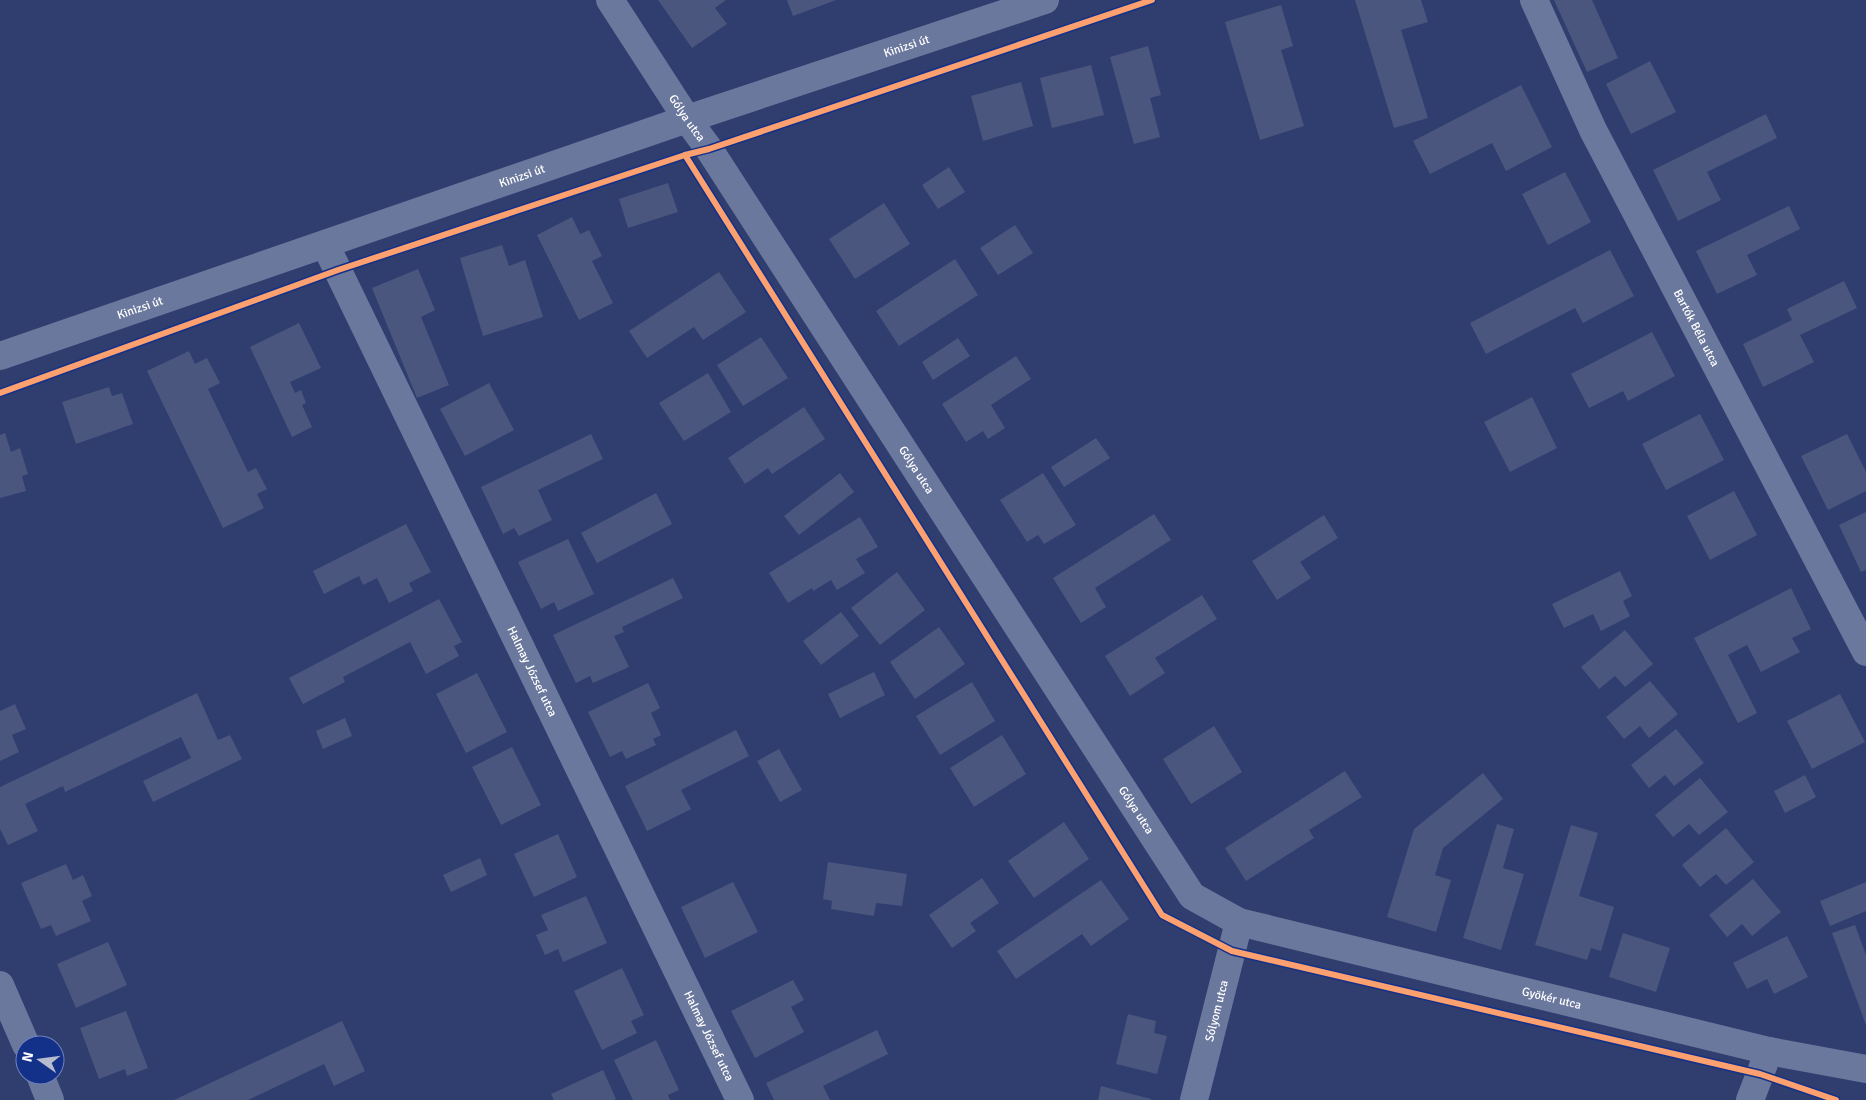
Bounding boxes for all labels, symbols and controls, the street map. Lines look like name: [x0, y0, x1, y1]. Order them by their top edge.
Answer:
street label: Kinizsi út: [882, 31, 931, 61]
street label: Gólya utca: [666, 92, 709, 145]
street label: Kinizsi út: [497, 161, 547, 191]
street label: Bartók Béla utca: [1670, 287, 1723, 369]
street label: Kinizsi út: [115, 293, 165, 323]
street label: Gólya utca: [895, 443, 937, 497]
street label: Halmay József utca: [504, 624, 560, 719]
street label: Gólya utca: [1115, 783, 1157, 837]
street label: Sólyom utca: [1202, 979, 1232, 1043]
street label: Gyökér utca: [1520, 984, 1583, 1013]
street label: Halmay József utca: [681, 988, 737, 1084]
north arrow: [15, 1035, 65, 1085]
text: N: [18, 1050, 37, 1064]

